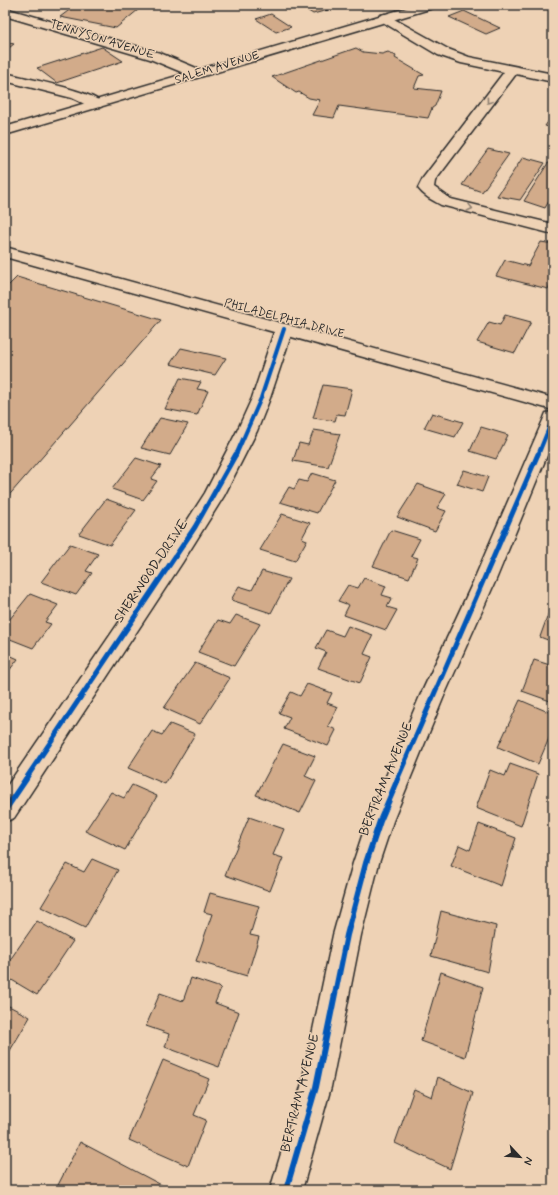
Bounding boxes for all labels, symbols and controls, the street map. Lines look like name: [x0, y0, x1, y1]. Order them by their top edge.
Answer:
street label: TENNYSON AVENUE: [48, 16, 157, 64]
street label: SALEM AVENUE: [173, 48, 261, 88]
one-way arrow: [487, 96, 494, 103]
one-way arrow: [466, 203, 473, 211]
street label: PHILADELPHIA DRIVE: [222, 295, 346, 343]
street label: SHERWOOD DRIVE: [110, 516, 192, 626]
street label: BERTRAM AVENUE: [355, 719, 417, 839]
street label: BERTRAM AVENUE: [277, 1032, 323, 1154]
north arrow: [500, 1137, 540, 1177]
text: N: [520, 1155, 536, 1167]

